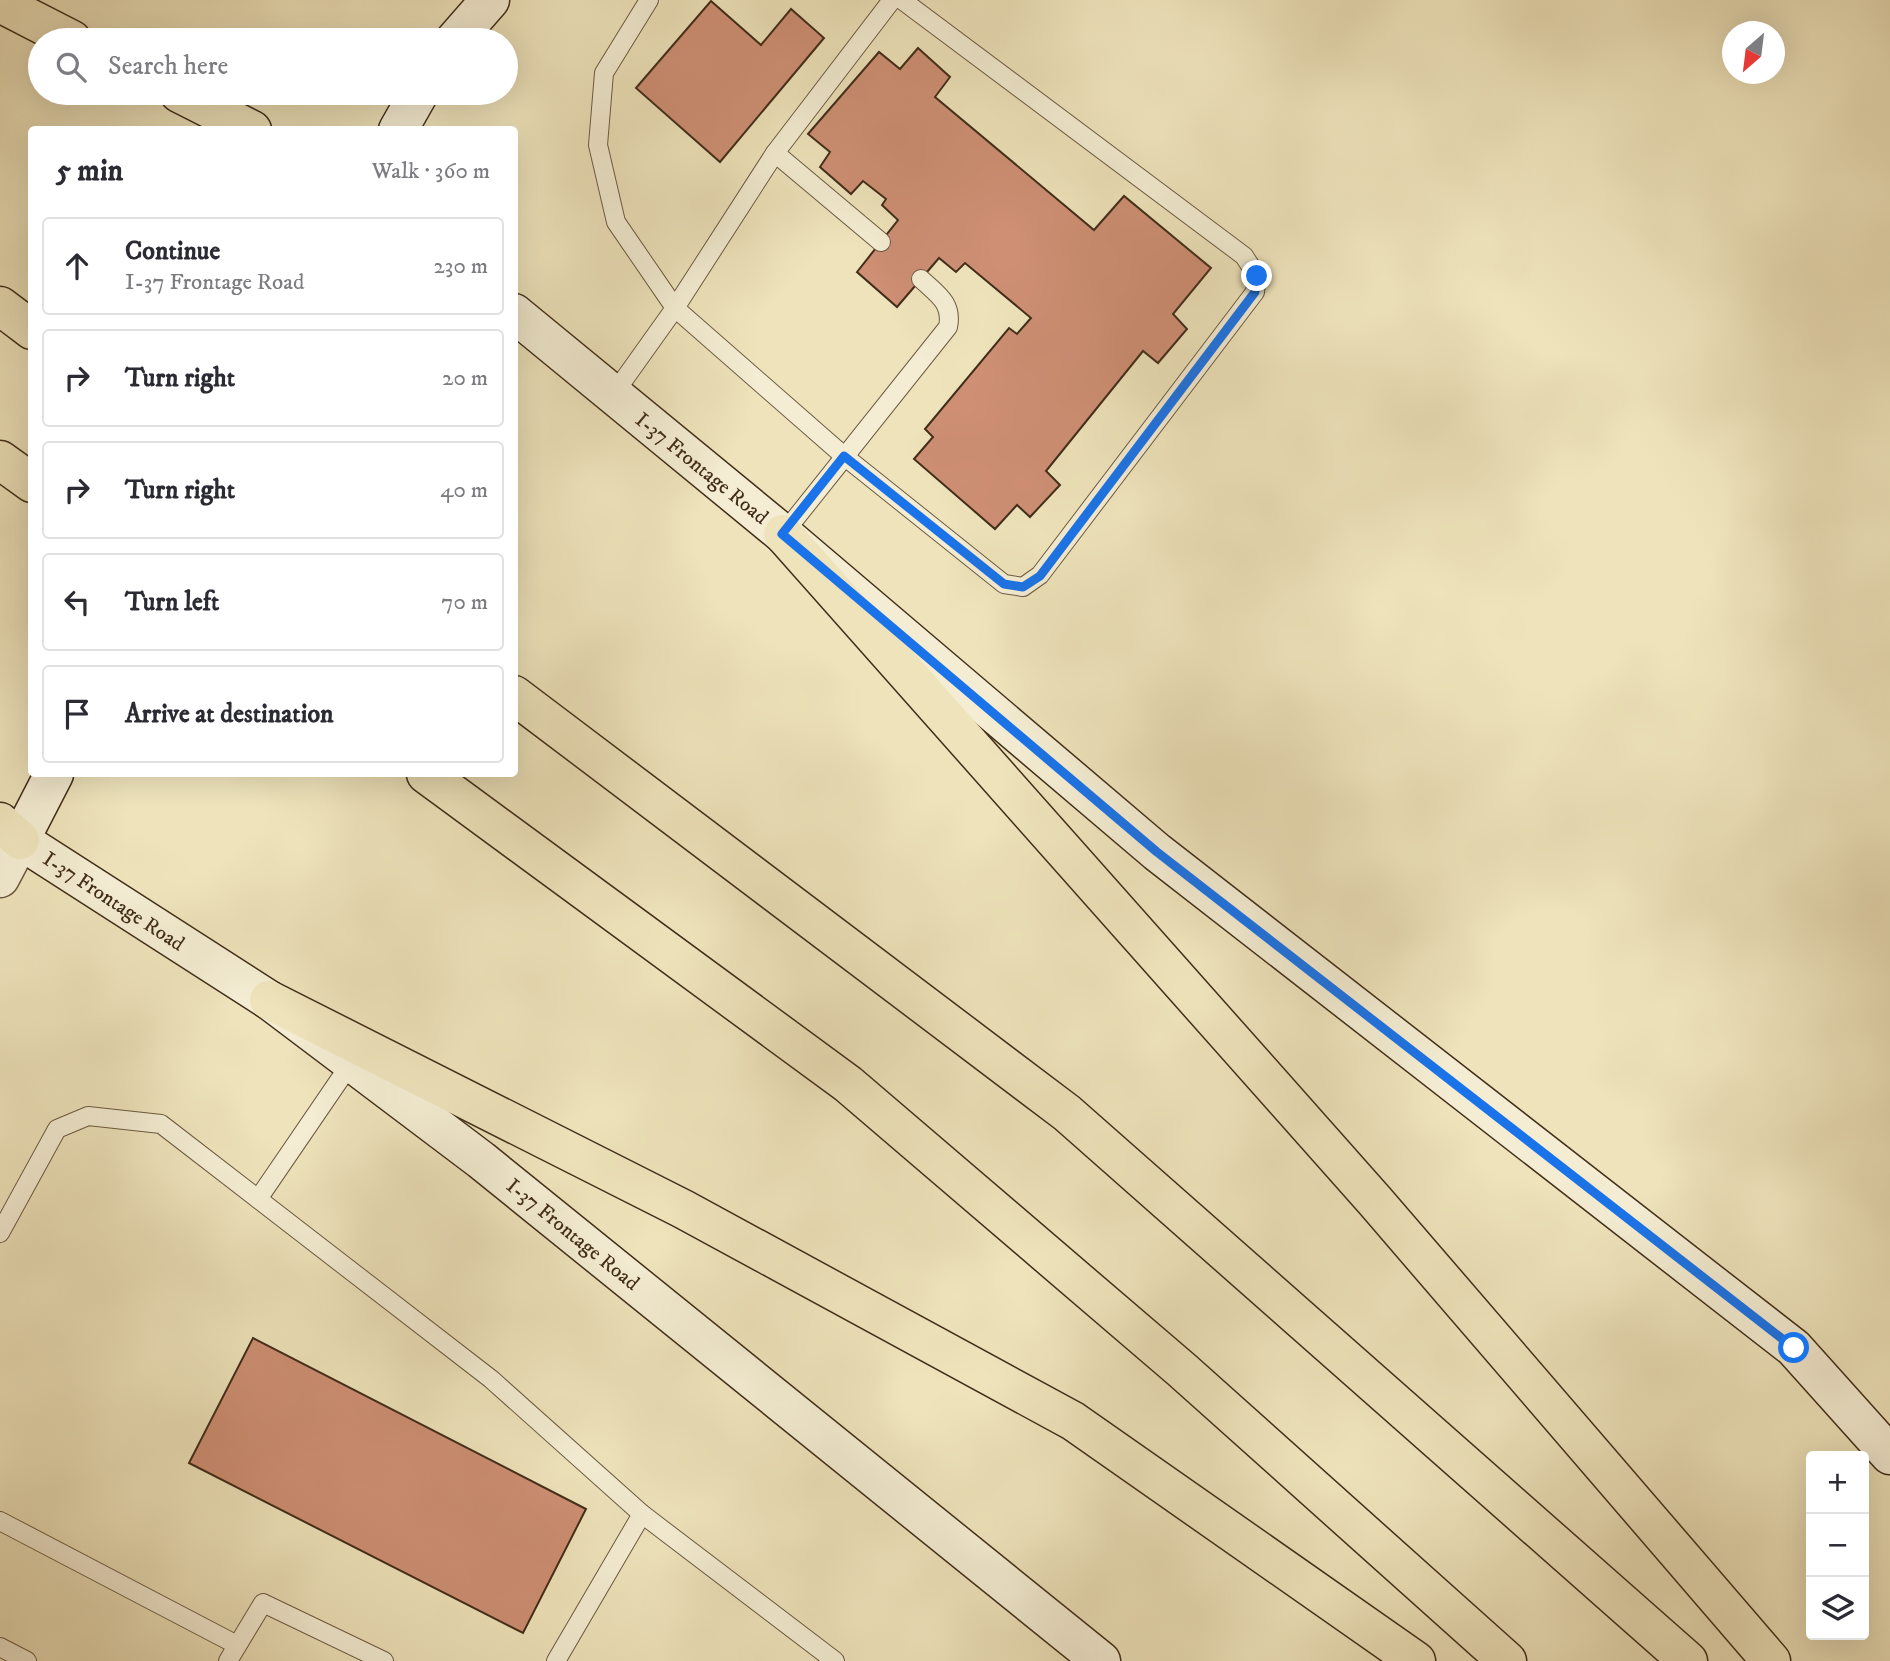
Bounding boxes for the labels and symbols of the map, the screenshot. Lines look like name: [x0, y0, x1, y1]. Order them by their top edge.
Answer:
north arrow: [1722, 21, 1785, 84]
route end: [1241, 260, 1272, 291]
street label: I-37 Frontage Road: [630, 407, 774, 531]
street label: I-37 Frontage Road: [38, 846, 190, 958]
street label: I-37 Frontage Road: [501, 1173, 645, 1297]
route start: [1778, 1332, 1809, 1363]

